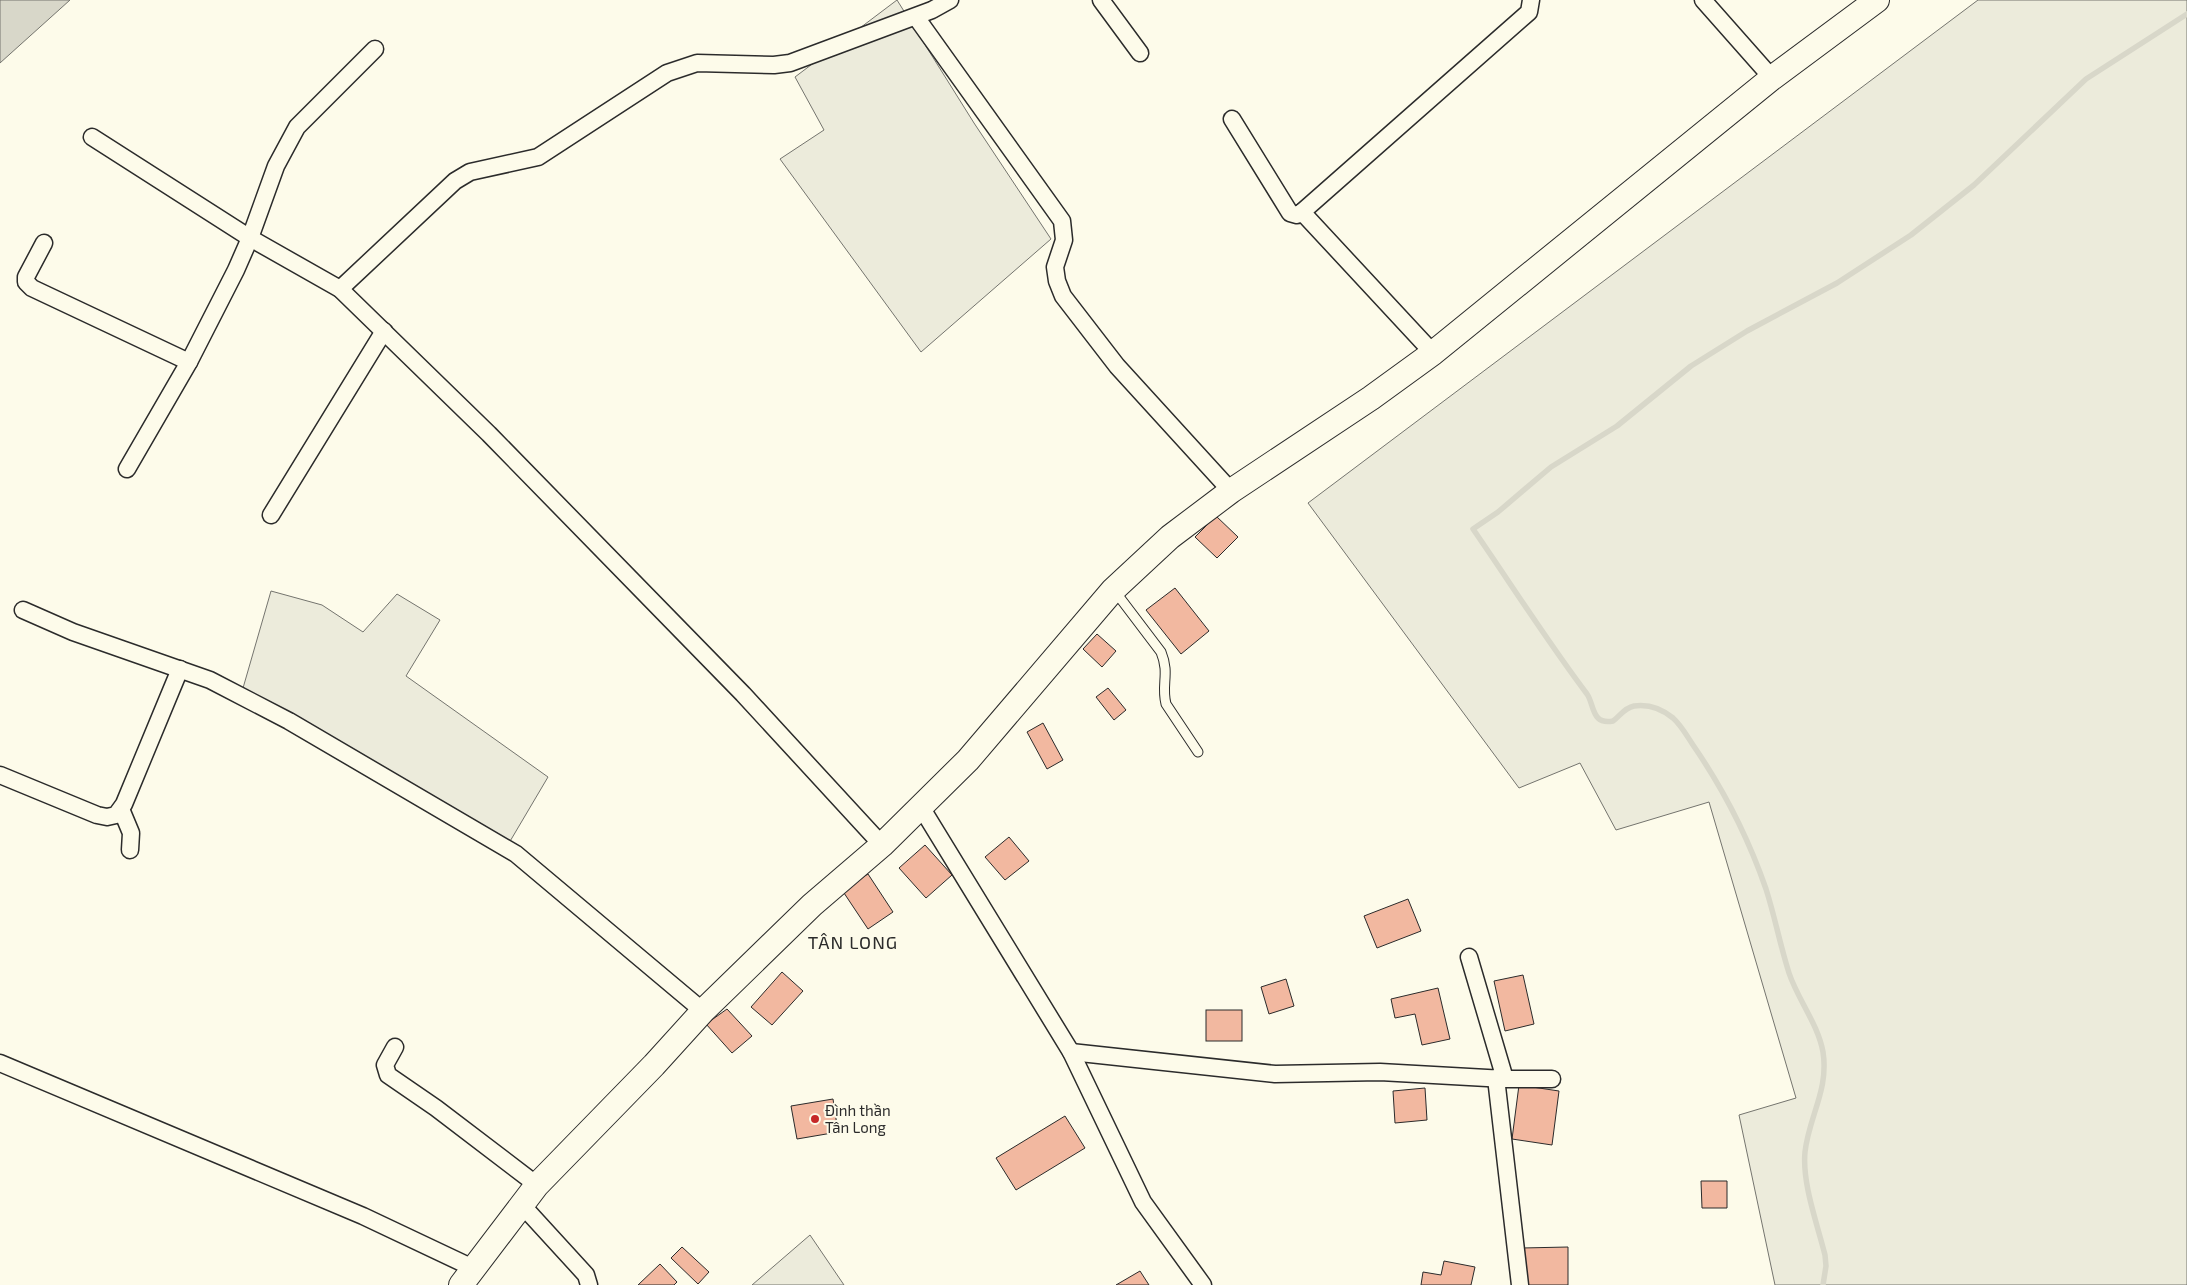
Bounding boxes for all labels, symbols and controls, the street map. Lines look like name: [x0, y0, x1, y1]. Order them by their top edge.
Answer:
district label: TÂN LONG: [808, 931, 898, 953]
place label: Đình thần Tân Long: [825, 1101, 891, 1136]
marker: Đình thần Tân Long: [809, 1113, 821, 1125]

